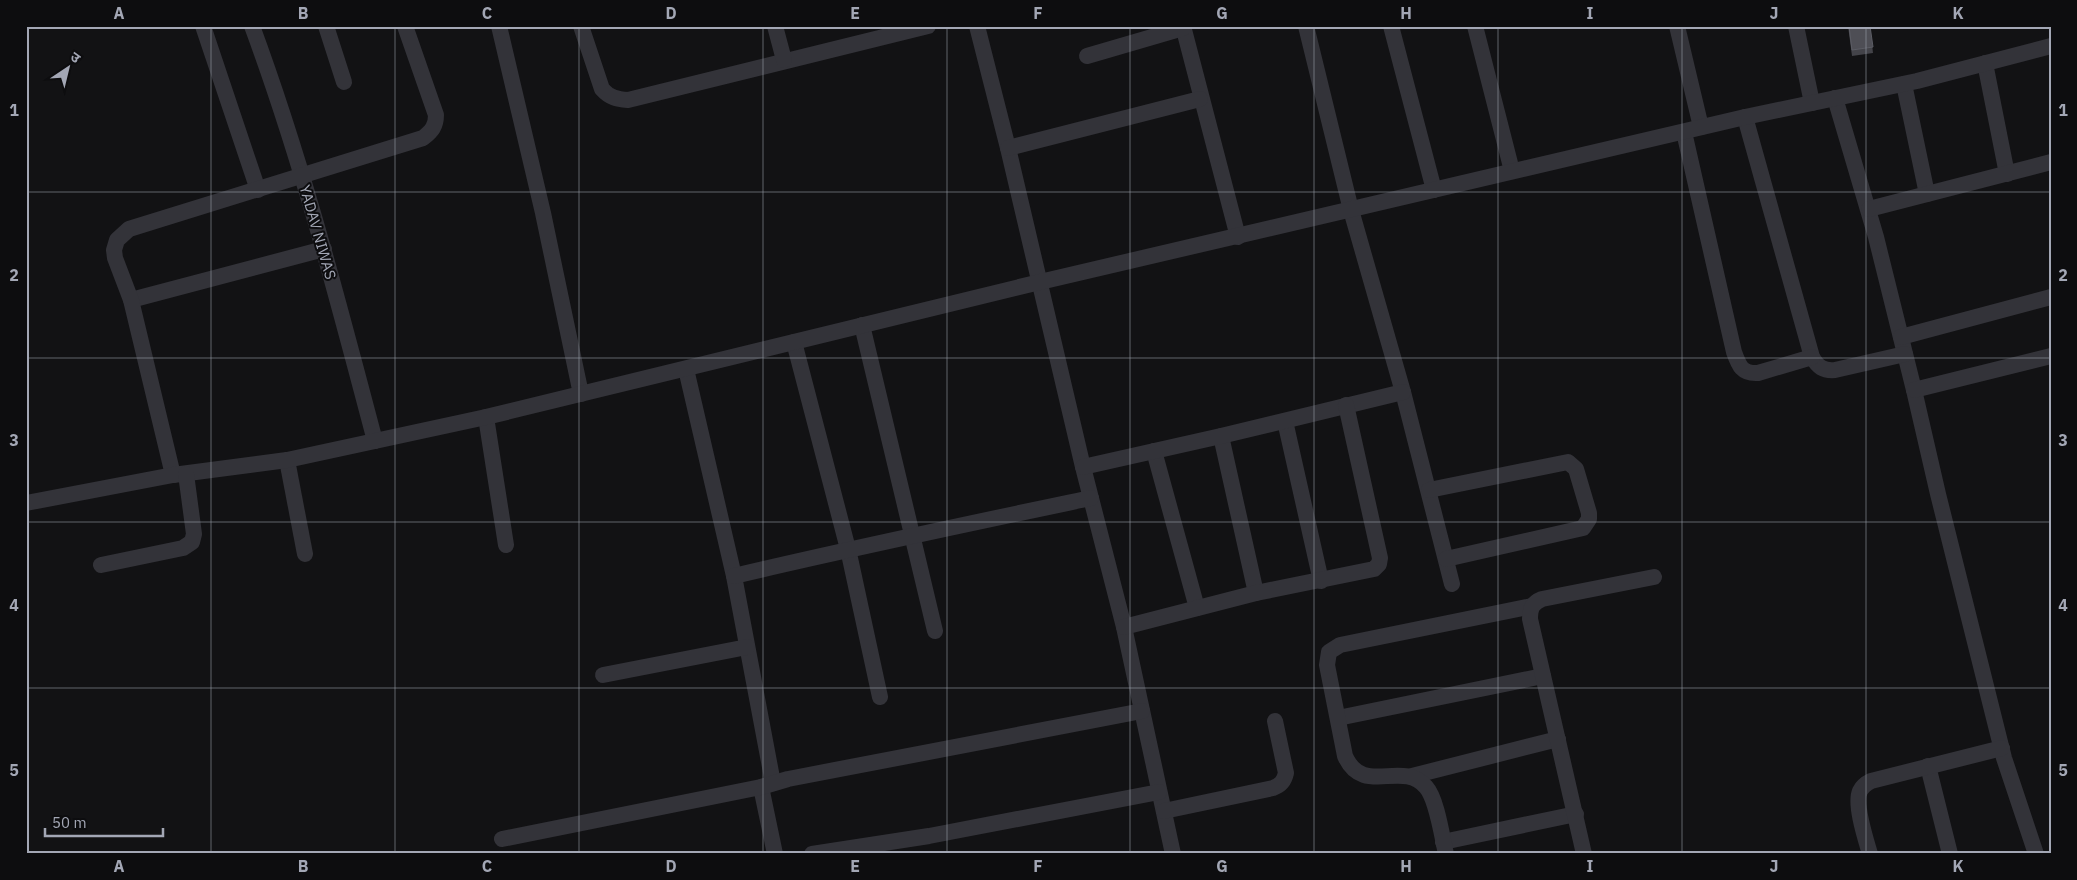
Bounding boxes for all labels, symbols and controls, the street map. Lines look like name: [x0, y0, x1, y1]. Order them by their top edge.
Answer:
text: A: [114, 3, 125, 23]
text: B: [298, 3, 309, 23]
text: C: [482, 3, 492, 23]
text: D: [665, 3, 677, 23]
text: E: [850, 3, 860, 23]
text: F: [1033, 3, 1043, 23]
text: G: [1216, 3, 1228, 23]
text: H: [1400, 3, 1412, 23]
text: I: [1587, 3, 1594, 23]
text: J: [1770, 3, 1778, 23]
text: K: [1952, 3, 1964, 23]
north arrow: [42, 42, 92, 92]
text: उ: [67, 48, 85, 68]
text: 1: [9, 100, 19, 120]
text: 1: [2058, 100, 2068, 120]
street label: YADAV NIWAS: [295, 183, 341, 281]
text: 2: [9, 265, 19, 285]
text: 2: [2058, 265, 2068, 285]
text: 3: [9, 430, 19, 450]
text: 3: [2058, 430, 2068, 450]
text: 4: [9, 595, 19, 615]
text: 4: [2058, 595, 2068, 615]
text: 5: [9, 760, 19, 780]
text: 5: [2058, 760, 2068, 780]
scale bar: [45, 805, 162, 837]
text: 50 m: [52, 813, 87, 832]
text: A: [114, 856, 125, 876]
text: B: [298, 856, 309, 876]
text: C: [482, 856, 492, 876]
text: D: [665, 856, 677, 876]
text: E: [850, 856, 860, 876]
text: F: [1033, 856, 1043, 876]
text: G: [1216, 856, 1228, 876]
text: H: [1400, 856, 1412, 876]
text: I: [1587, 856, 1594, 876]
text: J: [1770, 856, 1778, 876]
text: K: [1952, 856, 1964, 876]

